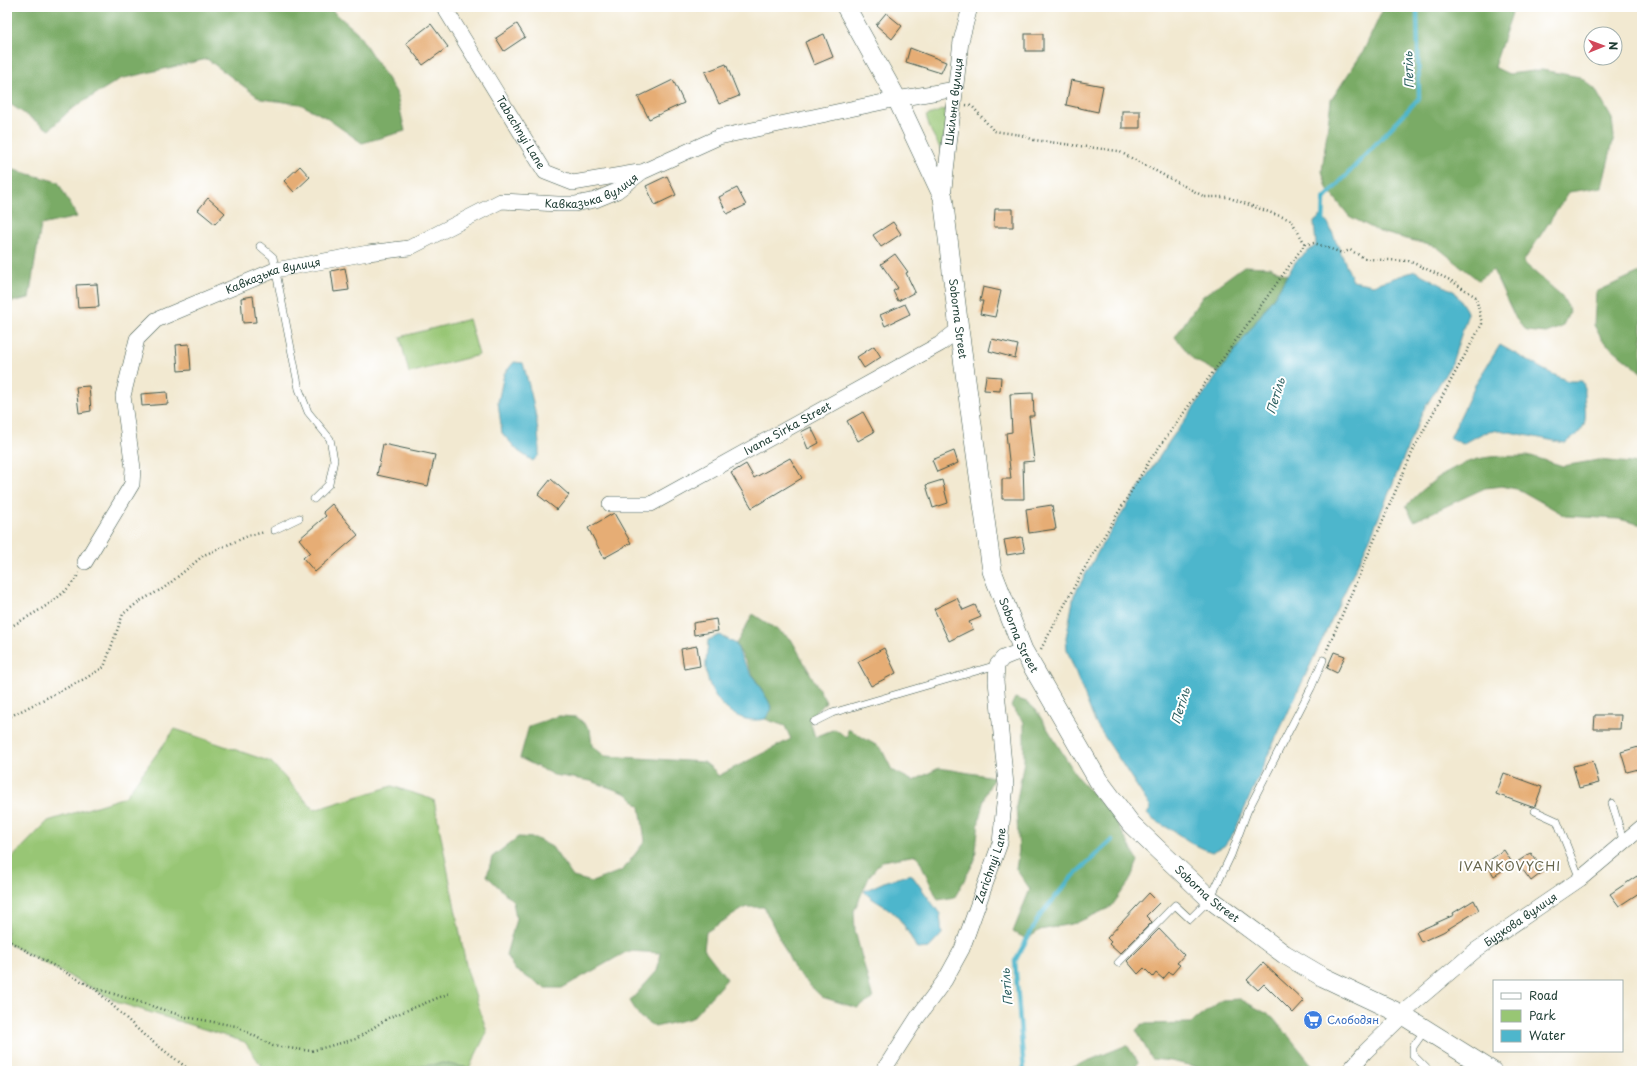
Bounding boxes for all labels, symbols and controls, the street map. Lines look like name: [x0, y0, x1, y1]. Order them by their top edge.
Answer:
north arrow: [1583, 26, 1623, 66]
text: N: [1605, 41, 1622, 51]
water label: Петіль: [1398, 50, 1418, 89]
street label: Шкільна вулиця: [940, 57, 967, 146]
street label: Tabachnyi Lane: [492, 92, 550, 172]
street label: Кавказька вулиця: [544, 169, 642, 212]
street label: Кавказька вулиця: [223, 253, 322, 298]
street label: Soborna Street: [945, 277, 972, 360]
water label: Петіль: [1261, 375, 1289, 416]
street label: Ivana Sirka Street: [740, 397, 834, 459]
street label: Soborna Street: [995, 595, 1043, 676]
water label: Петіль: [1166, 685, 1194, 726]
street label: Zarichnyi Lane: [970, 827, 1010, 906]
district label: IVANKOVYCHI: [1459, 856, 1561, 875]
street label: Soborna Street: [1171, 861, 1244, 927]
street label: Бузкова вулиця: [1480, 888, 1560, 950]
water label: Петіль: [995, 967, 1017, 1006]
legend: [1493, 980, 1623, 1052]
text: Road: [1529, 986, 1558, 1004]
text: Park: [1529, 1006, 1556, 1024]
supermarket icon: Слободян: [1302, 1009, 1324, 1031]
place label: Слободян: [1327, 1011, 1379, 1028]
text: Water: [1529, 1026, 1566, 1044]

